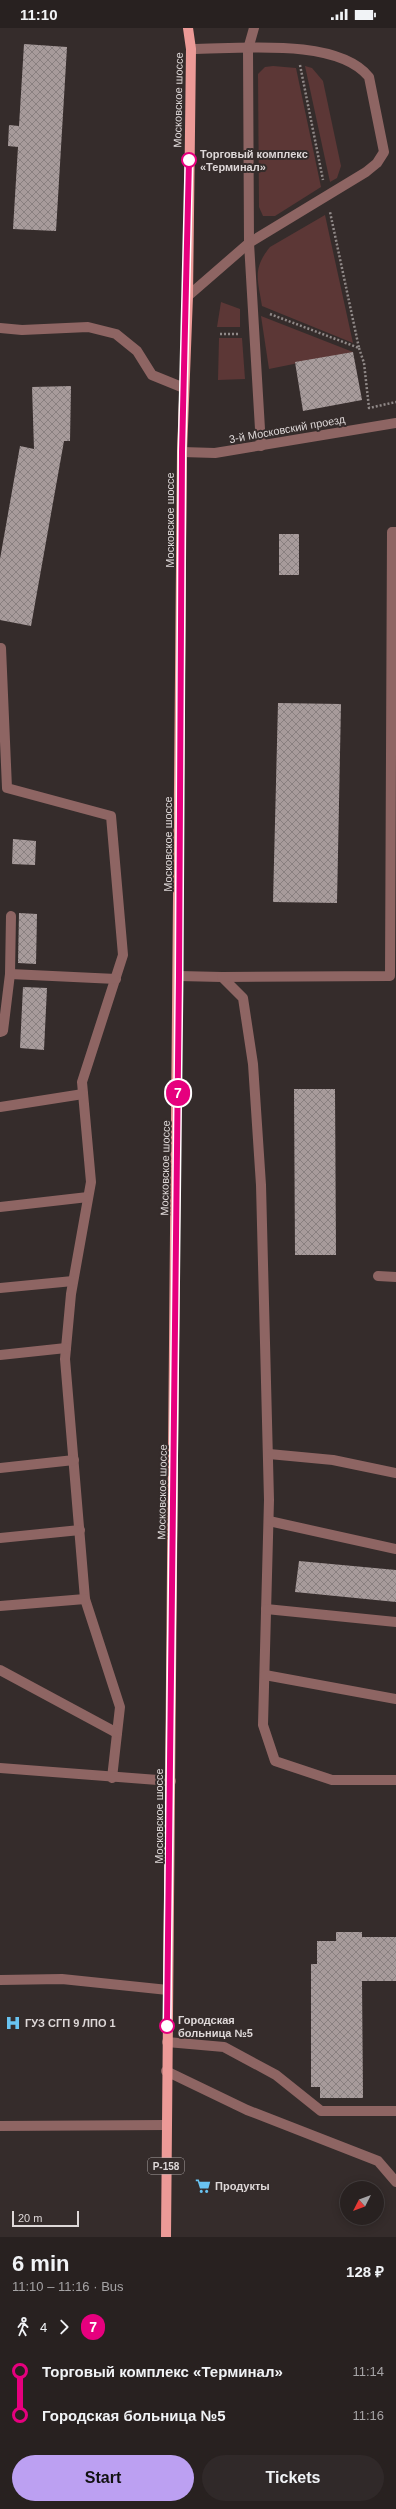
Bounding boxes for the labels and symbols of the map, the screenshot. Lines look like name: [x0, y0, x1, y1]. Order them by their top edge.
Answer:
street label: Московское шоссе: [171, 52, 185, 148]
place label: Торговый комплекс «Терминал»: [200, 148, 308, 173]
marker: Торговый комплекс «Терминал»: [181, 152, 197, 168]
street label: 3-й Московский проезд: [228, 413, 347, 445]
street label: Московское шоссе: [164, 472, 176, 568]
street label: Московское шоссе: [162, 796, 174, 892]
line badge: 7: [165, 1080, 191, 1106]
street label: Московское шоссе: [158, 1120, 172, 1216]
street label: Московское шоссе: [155, 1444, 169, 1540]
street label: Московское шоссе: [153, 1768, 165, 1864]
hospital icon: ГУЗ СГП 9 ЛПО 1: [4, 2014, 22, 2032]
place label: Городская больница №5: [178, 2014, 253, 2039]
place label: ГУЗ СГП 9 ЛПО 1: [25, 2017, 116, 2029]
marker: Городская больница №5: [159, 2018, 175, 2034]
road number: Р-158: [148, 2158, 184, 2174]
supermarket icon: Продукты: [194, 2177, 212, 2195]
place label: Продукты: [215, 2180, 270, 2192]
north arrow: [340, 2181, 384, 2225]
scale bar: [12, 2209, 79, 2228]

